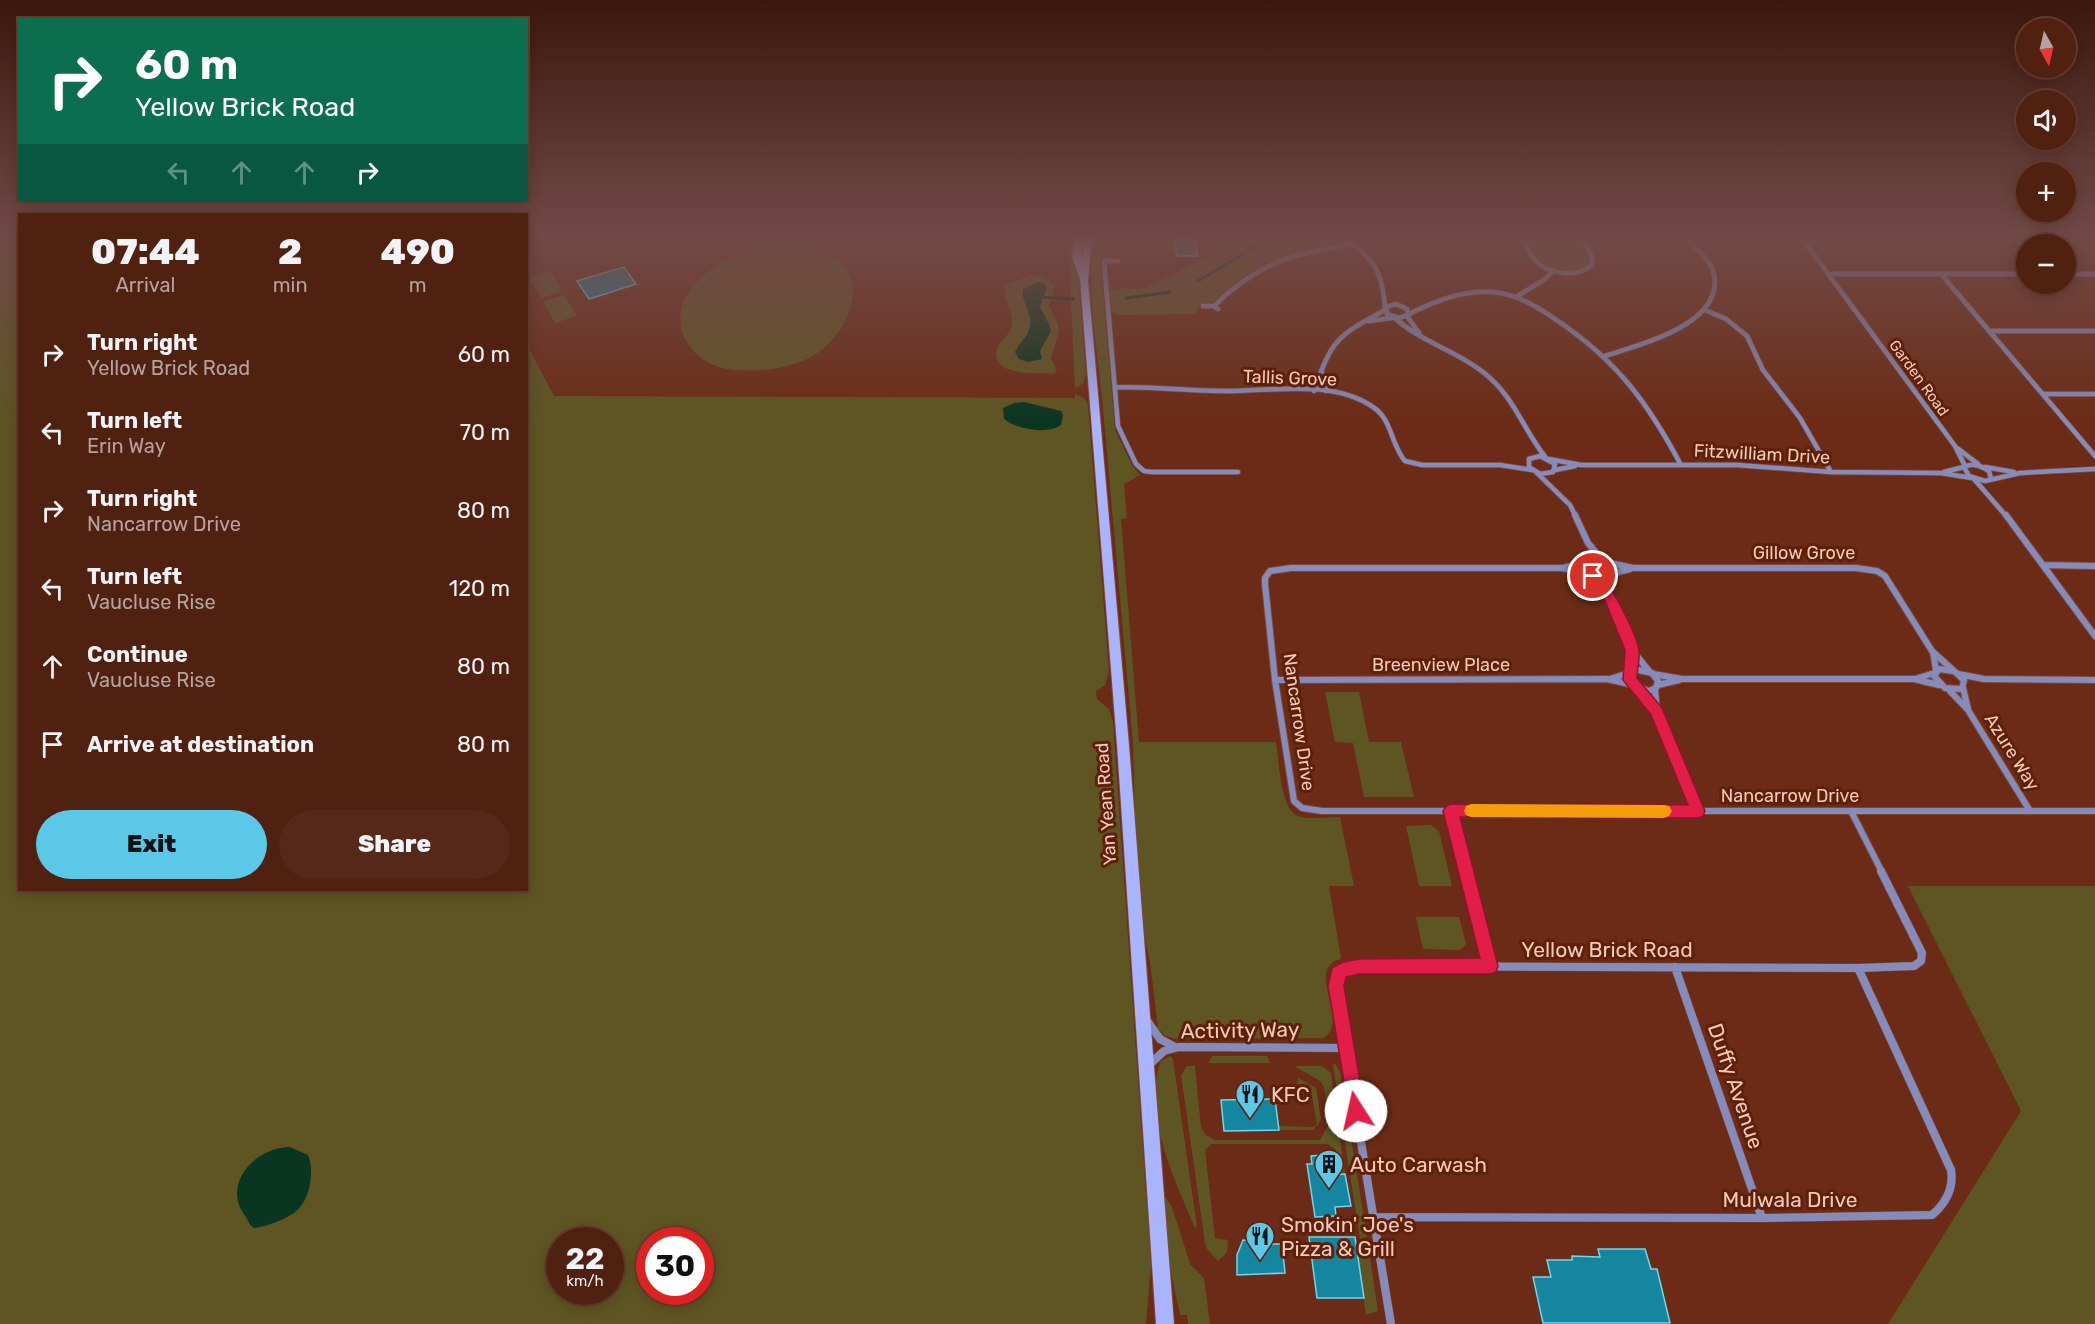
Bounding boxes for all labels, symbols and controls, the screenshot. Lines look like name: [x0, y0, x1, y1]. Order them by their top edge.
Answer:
north arrow: [2016, 18, 2076, 78]
map controls: [2016, 18, 2076, 294]
text: 60 m: [135, 40, 238, 90]
icon: right: [36, 42, 114, 120]
button: sound: [2016, 90, 2076, 150]
text: Yellow Brick Road: [135, 91, 355, 123]
icon: left: [162, 156, 195, 189]
icon: ahead: [225, 156, 258, 189]
icon: ahead: [288, 156, 321, 189]
icon: right: [351, 156, 384, 189]
button: +: [2016, 162, 2076, 222]
text: 07:44: [91, 230, 200, 273]
text: 2: [278, 230, 302, 273]
text: 490: [381, 230, 455, 273]
button: −: [2016, 234, 2076, 294]
text: Arrival: [115, 273, 175, 297]
text: min: [273, 273, 308, 297]
text: m: [409, 273, 427, 297]
text: Turn right: [87, 329, 197, 356]
street label: Garden Road: [1885, 336, 1953, 420]
icon: right: [36, 338, 69, 371]
text: 60 m: [458, 341, 510, 368]
text: Yellow Brick Road: [87, 356, 250, 380]
street label: Tallis Grove: [1243, 365, 1337, 391]
text: Turn left: [87, 407, 182, 434]
icon: left: [36, 416, 69, 449]
text: 70 m: [460, 419, 510, 446]
text: Erin Way: [87, 434, 166, 458]
street label: Fitzwilliam Drive: [1693, 439, 1831, 469]
text: Turn right: [87, 485, 197, 512]
icon: right: [36, 494, 69, 527]
text: 80 m: [457, 497, 510, 524]
text: Nancarrow Drive: [87, 512, 241, 536]
street label: Gillow Grove: [1753, 542, 1855, 564]
pin: [1567, 550, 1618, 601]
icon: arrive: [1576, 559, 1609, 592]
text: Turn left: [87, 563, 182, 590]
icon: left: [36, 572, 69, 605]
text: 120 m: [449, 575, 510, 602]
text: Vaucluse Rise: [87, 590, 216, 614]
text: Continue: [87, 641, 188, 668]
icon: ahead: [36, 650, 69, 683]
street label: Nancarrow Drive: [1278, 652, 1320, 792]
text: 80 m: [457, 653, 510, 680]
street label: Breenview Place: [1372, 654, 1510, 676]
text: Vaucluse Rise: [87, 668, 216, 692]
street label: Azure Way: [1980, 709, 2044, 795]
icon: arrive: [36, 728, 69, 761]
text: Arrive at destination: [87, 731, 314, 758]
text: 80 m: [457, 731, 510, 758]
street label: Yan Yean Road: [1091, 742, 1121, 866]
street label: Nancarrow Drive: [1721, 785, 1859, 807]
button: Exit: [36, 810, 267, 879]
button: Share: [279, 810, 510, 879]
street label: Yellow Brick Road: [1521, 937, 1693, 962]
street label: Activity Way: [1180, 1016, 1300, 1044]
street label: Duffy Avenue: [1703, 1020, 1769, 1152]
restaurant icon: KFC: [1234, 1078, 1266, 1120]
position arrow: [1324, 1079, 1388, 1143]
place label: KFC: [1271, 1082, 1310, 1107]
building icon: Auto Carwash: [1313, 1148, 1345, 1190]
place label: Auto Carwash: [1350, 1152, 1487, 1177]
street label: Mulwala Drive: [1723, 1187, 1857, 1212]
place label: Smokin' Joe's Pizza & Grill: [1281, 1212, 1414, 1261]
restaurant icon: Smokin' Joe's Pizza & Grill: [1244, 1220, 1276, 1262]
speed limit sign: 30: [636, 1227, 714, 1305]
text: 22: [566, 1241, 605, 1277]
text: km/h: [566, 1272, 604, 1290]

